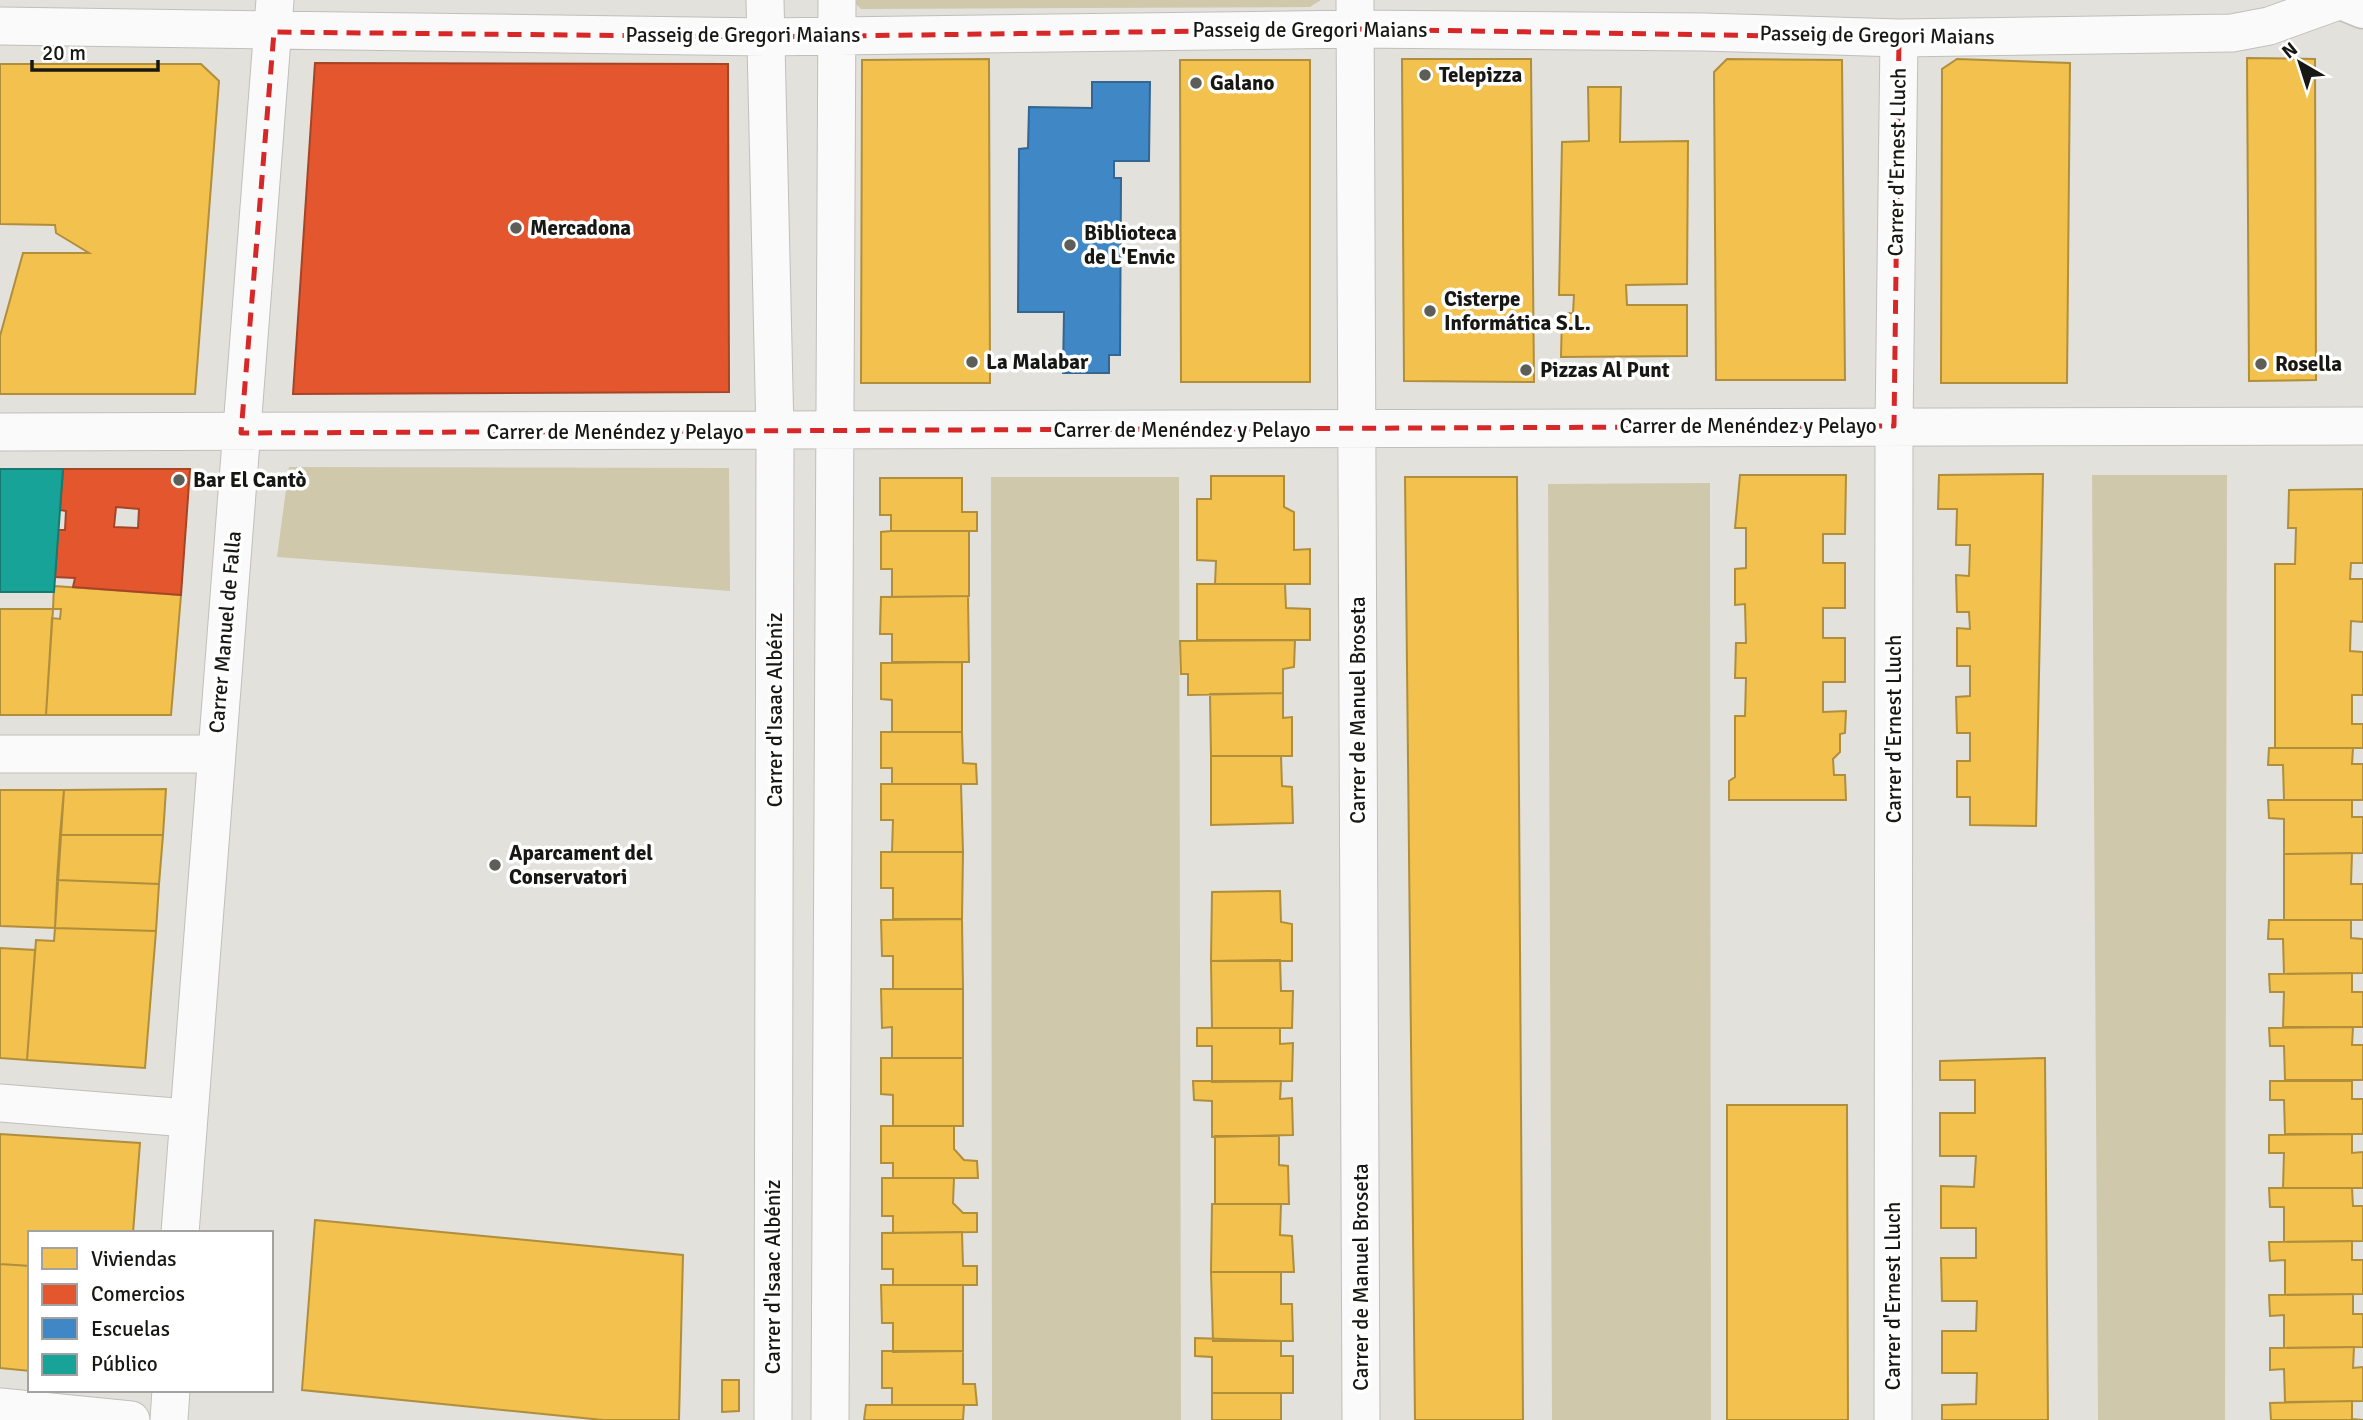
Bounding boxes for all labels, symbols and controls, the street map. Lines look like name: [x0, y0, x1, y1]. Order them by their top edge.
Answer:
street label: Passeig de Gregori Maians: [1192, 17, 1428, 43]
street label: Passeig de Gregori Maians: [1759, 20, 1995, 50]
street label: Passeig de Gregori Maians: [625, 22, 861, 48]
scale bar: [32, 28, 158, 72]
north arrow: [2265, 28, 2335, 98]
text: N: [2277, 37, 2303, 64]
text: 20 m: [42, 40, 86, 66]
place label: Telepizza: [1439, 62, 1523, 88]
marker: Telepizza: [1417, 67, 1433, 83]
street label: Carrer d'Ernest Lluch: [1882, 67, 1912, 257]
place label: Galano: [1210, 70, 1274, 96]
marker: Galano: [1188, 75, 1204, 91]
place label: Mercadona: [530, 215, 631, 241]
marker: Mercadona: [508, 220, 524, 236]
place label: Biblioteca de L'Envic: [1084, 220, 1177, 270]
marker: Biblioteca de L'Envic: [1062, 237, 1078, 253]
place label: Cisterpe Informática S.L.: [1444, 286, 1591, 336]
marker: Cisterpe Informática S.L.: [1422, 303, 1438, 319]
place label: La Malabar: [986, 349, 1089, 375]
place label: Rosella: [2275, 351, 2342, 377]
marker: La Malabar: [964, 354, 980, 370]
marker: Rosella: [2253, 356, 2269, 372]
place label: Pizzas Al Punt: [1540, 357, 1670, 383]
marker: Pizzas Al Punt: [1518, 362, 1534, 378]
street label: Carrer de Menéndez y Pelayo: [1619, 413, 1877, 439]
street label: Carrer de Menéndez y Pelayo: [1053, 417, 1311, 443]
street label: Carrer de Menéndez y Pelayo: [486, 419, 744, 445]
place label: Bar El Cantò: [193, 467, 307, 493]
marker: Bar El Cantò: [171, 472, 187, 488]
street label: Carrer Manuel de Falla: [203, 530, 247, 734]
street label: Carrer de Manuel Broseta: [1345, 596, 1371, 824]
street label: Carrer d'Isaac Albéniz: [762, 613, 788, 807]
street label: Carrer d'Ernest Lluch: [1881, 635, 1907, 823]
place label: Aparcament del Conservatori: [509, 840, 653, 890]
marker: Aparcament del Conservatori: [487, 857, 503, 873]
street label: Carrer de Manuel Broseta: [1348, 1163, 1374, 1391]
street label: Carrer d'Isaac Albéniz: [760, 1180, 786, 1374]
street label: Carrer d'Ernest Lluch: [1880, 1202, 1906, 1390]
legend: [28, 1231, 273, 1392]
text: Viviendas: [91, 1246, 176, 1272]
text: Comercios: [91, 1281, 185, 1307]
text: Escuelas: [91, 1316, 170, 1342]
text: Público: [91, 1351, 158, 1377]

